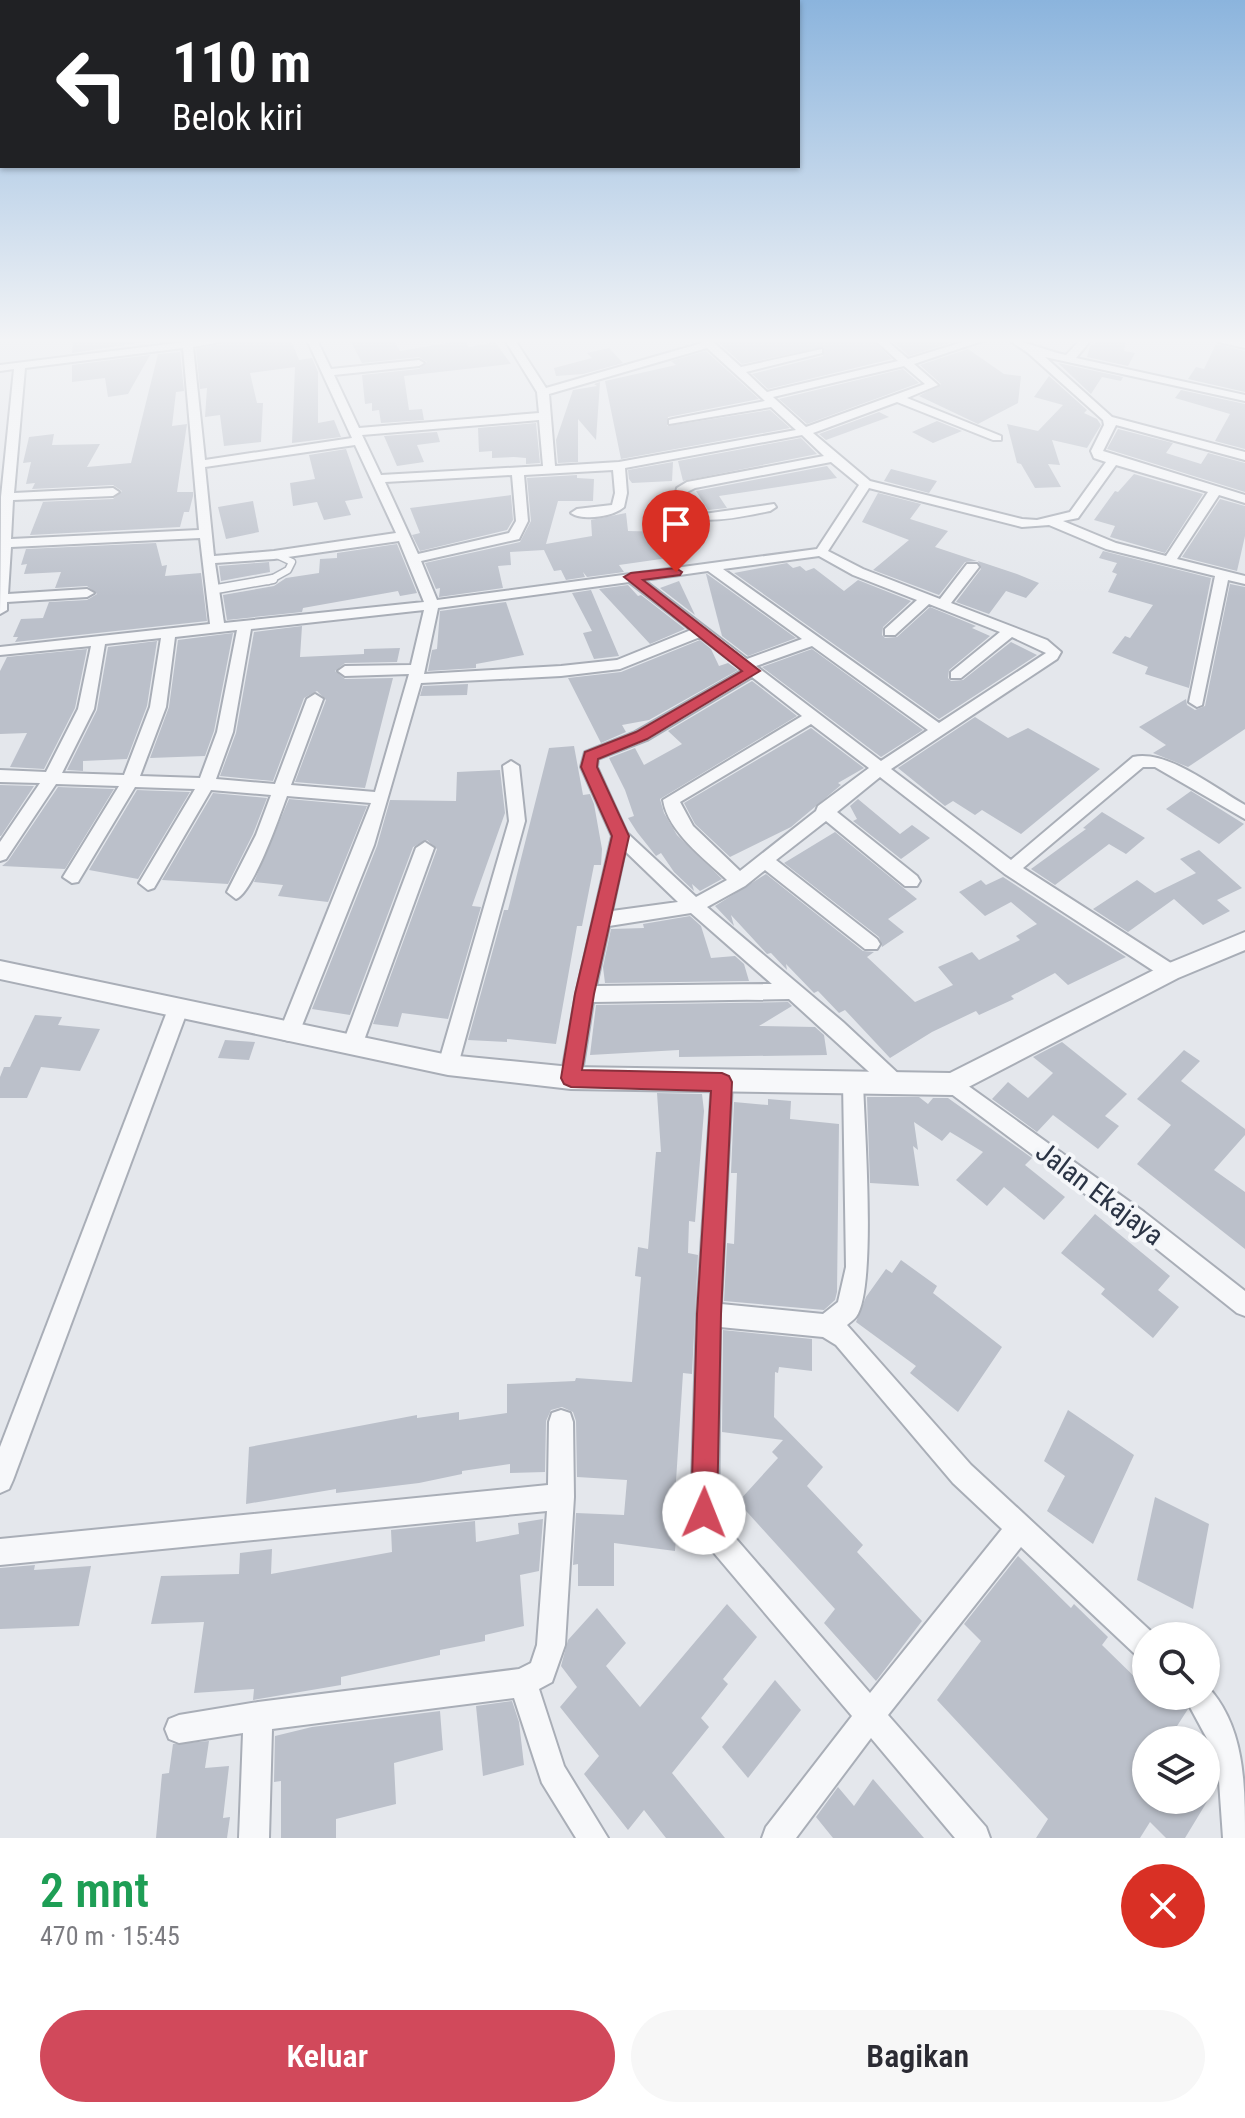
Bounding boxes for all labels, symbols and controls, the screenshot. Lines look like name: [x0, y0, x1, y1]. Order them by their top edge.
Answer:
text: 110 m: [172, 30, 311, 96]
icon: left: [40, 32, 144, 136]
text: Belok kiri: [172, 97, 303, 139]
pin: [642, 490, 710, 572]
icon: arrive: [654, 502, 698, 546]
street label: Jalan Ekajaya: [1029, 1135, 1170, 1252]
position arrow: [662, 1471, 746, 1555]
map controls: [1132, 1622, 1220, 1814]
button: search: [1132, 1622, 1220, 1710]
button: layers: [1132, 1726, 1220, 1814]
text: 2 mnt: [40, 1862, 149, 1919]
button: close: [1121, 1864, 1205, 1948]
text: 470 m · 15:45: [40, 1921, 180, 1951]
button: Keluar: [40, 2010, 615, 2102]
button: Bagikan: [631, 2010, 1205, 2102]

